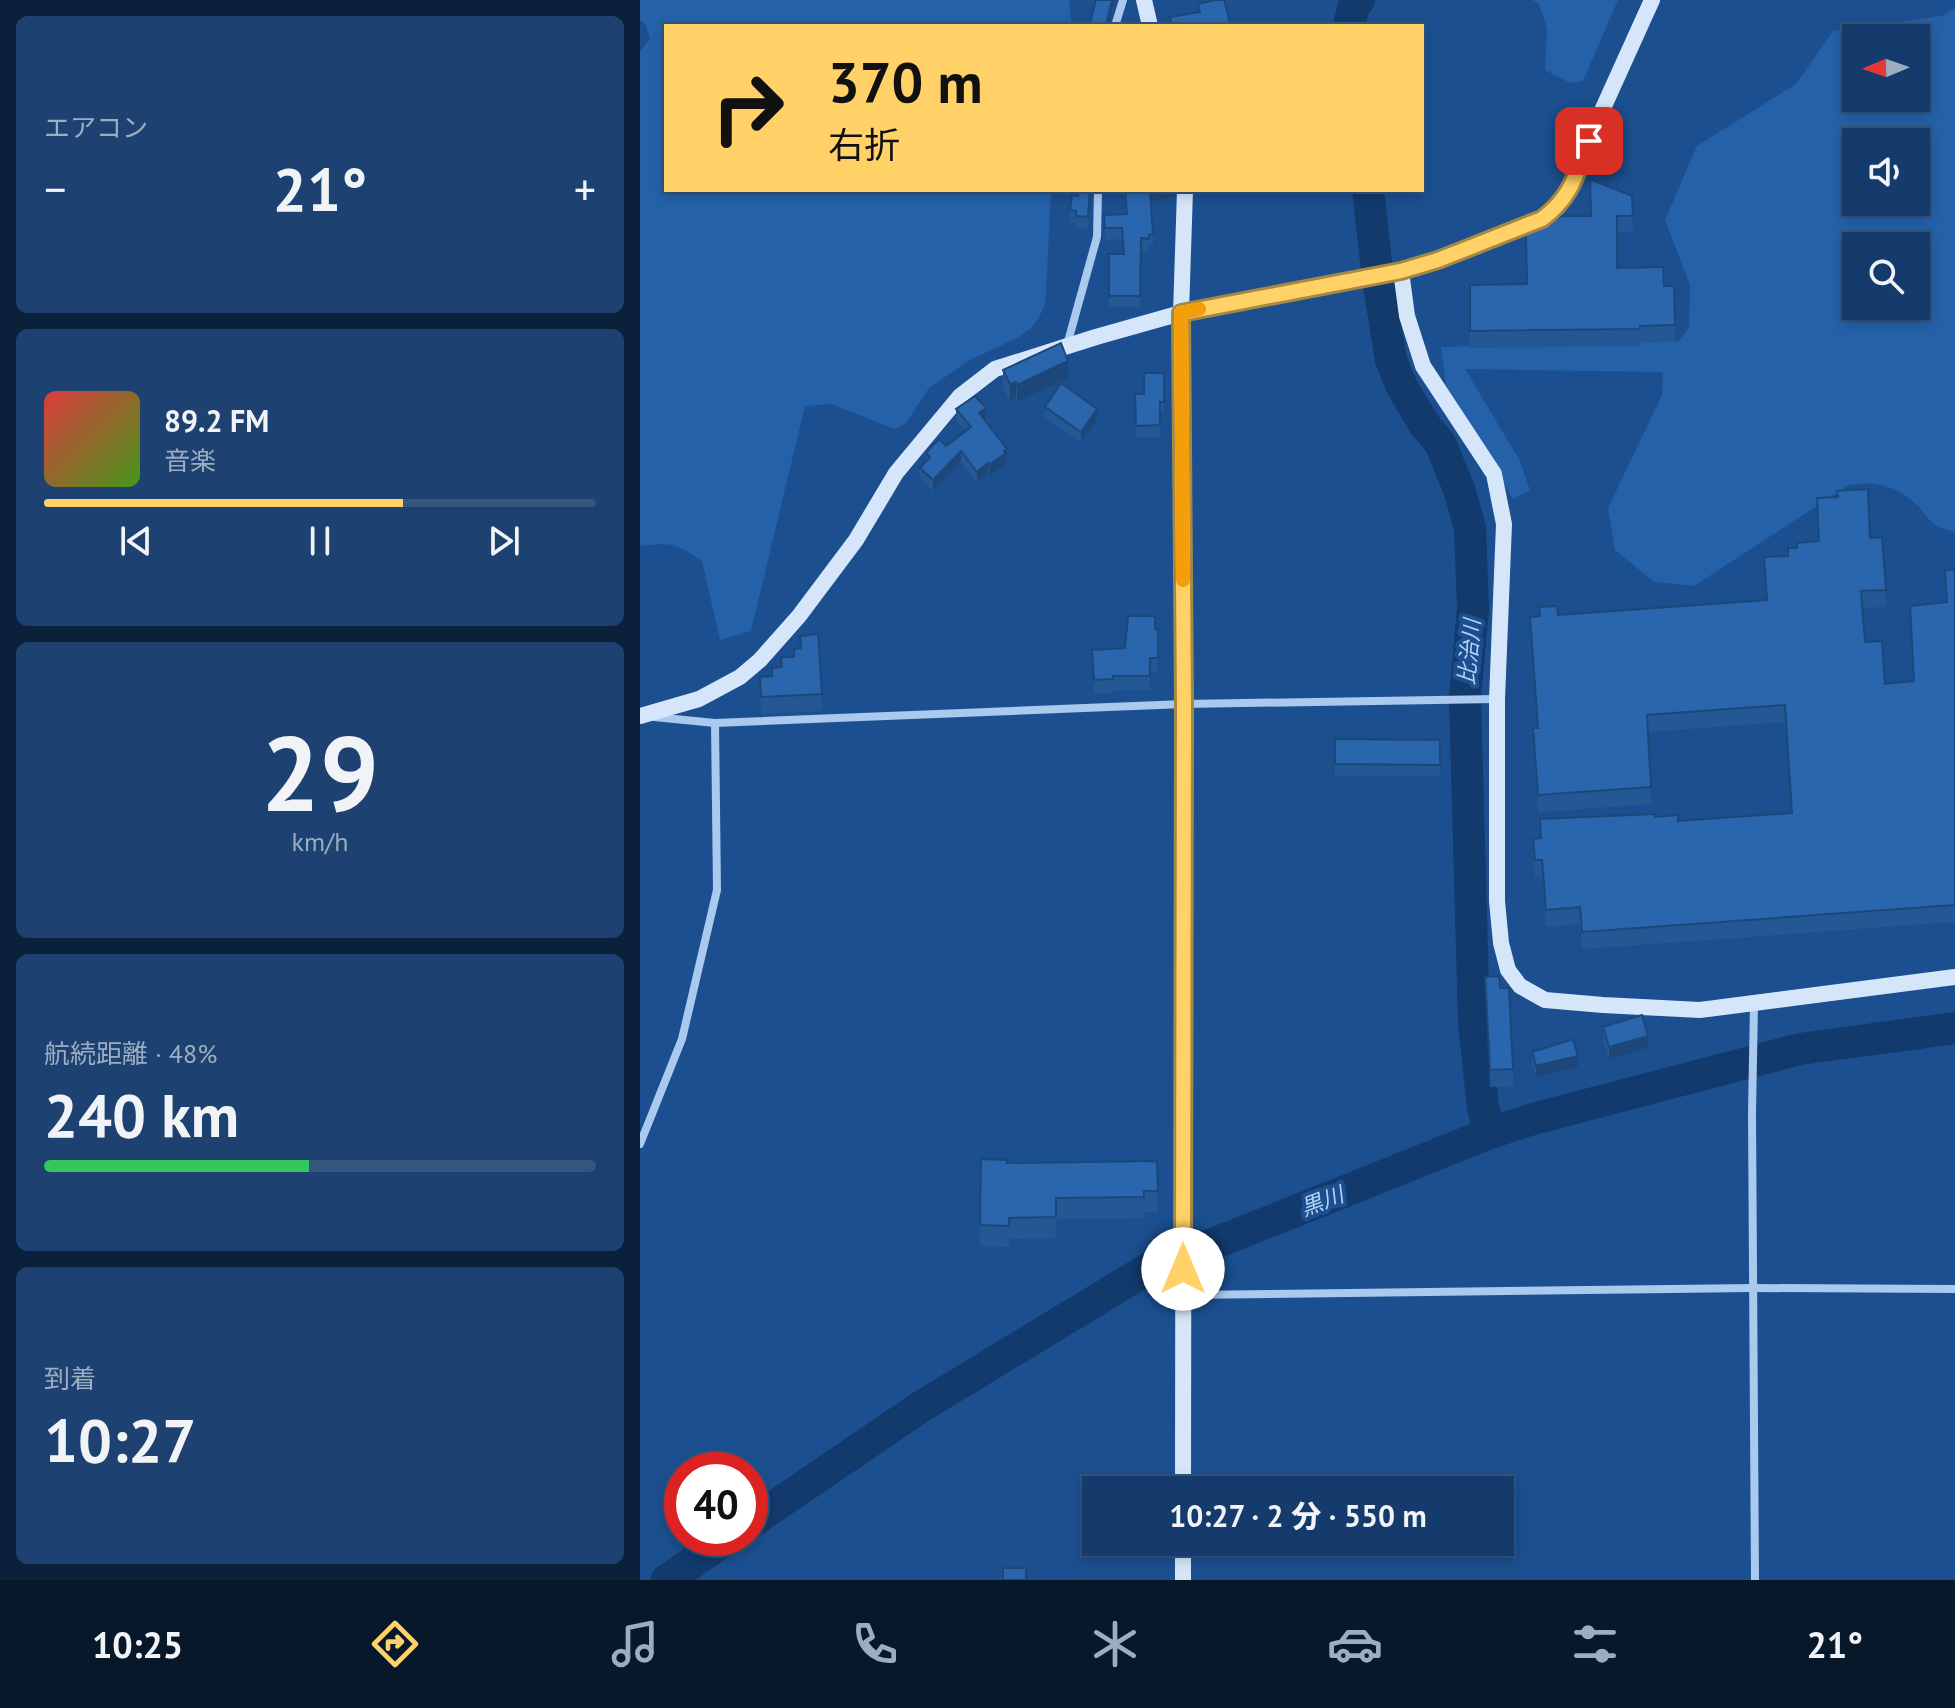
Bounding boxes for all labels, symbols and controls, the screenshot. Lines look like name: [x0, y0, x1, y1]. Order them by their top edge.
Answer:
north arrow: [1842, 24, 1930, 112]
map controls: [1842, 24, 1930, 320]
text: 370 m: [828, 46, 983, 118]
icon: right: [696, 56, 800, 160]
pin: [1555, 107, 1623, 175]
text: エアコン: [44, 111, 148, 144]
icon: arrive: [1567, 119, 1611, 163]
text: 右折: [828, 121, 900, 168]
button: sound: [1842, 128, 1930, 216]
text: 21°: [273, 150, 367, 228]
text: −: [44, 160, 66, 217]
text: +: [574, 160, 596, 217]
button: search: [1842, 232, 1930, 320]
text: 89.2 FM: [164, 401, 269, 440]
text: 音楽: [164, 444, 216, 477]
icon: previous: [114, 519, 158, 563]
icon: pause: [298, 519, 342, 563]
icon: next: [482, 519, 526, 563]
water label: 比治川: [1452, 616, 1486, 686]
text: 29: [261, 705, 379, 840]
text: km/h: [292, 825, 349, 858]
text: 航続距離 · 48%: [44, 1037, 217, 1070]
text: 240 km: [44, 1076, 239, 1154]
water label: 黒川: [1296, 1179, 1349, 1222]
position arrow: [1141, 1227, 1225, 1311]
text: 到着: [44, 1362, 96, 1395]
text: 10:27: [44, 1401, 196, 1479]
speed limit sign: 40: [664, 1452, 768, 1556]
text: 10:27 · 2 分 · 550 m: [1169, 1496, 1427, 1535]
icon: directions: [367, 1616, 423, 1672]
icon: music: [607, 1616, 663, 1672]
icon: phone: [847, 1616, 903, 1672]
icon: climate: [1087, 1616, 1143, 1672]
icon: car: [1327, 1616, 1383, 1672]
icon: filters: [1567, 1616, 1623, 1672]
text: 10:25: [92, 1621, 183, 1668]
text: 21°: [1806, 1621, 1863, 1668]

